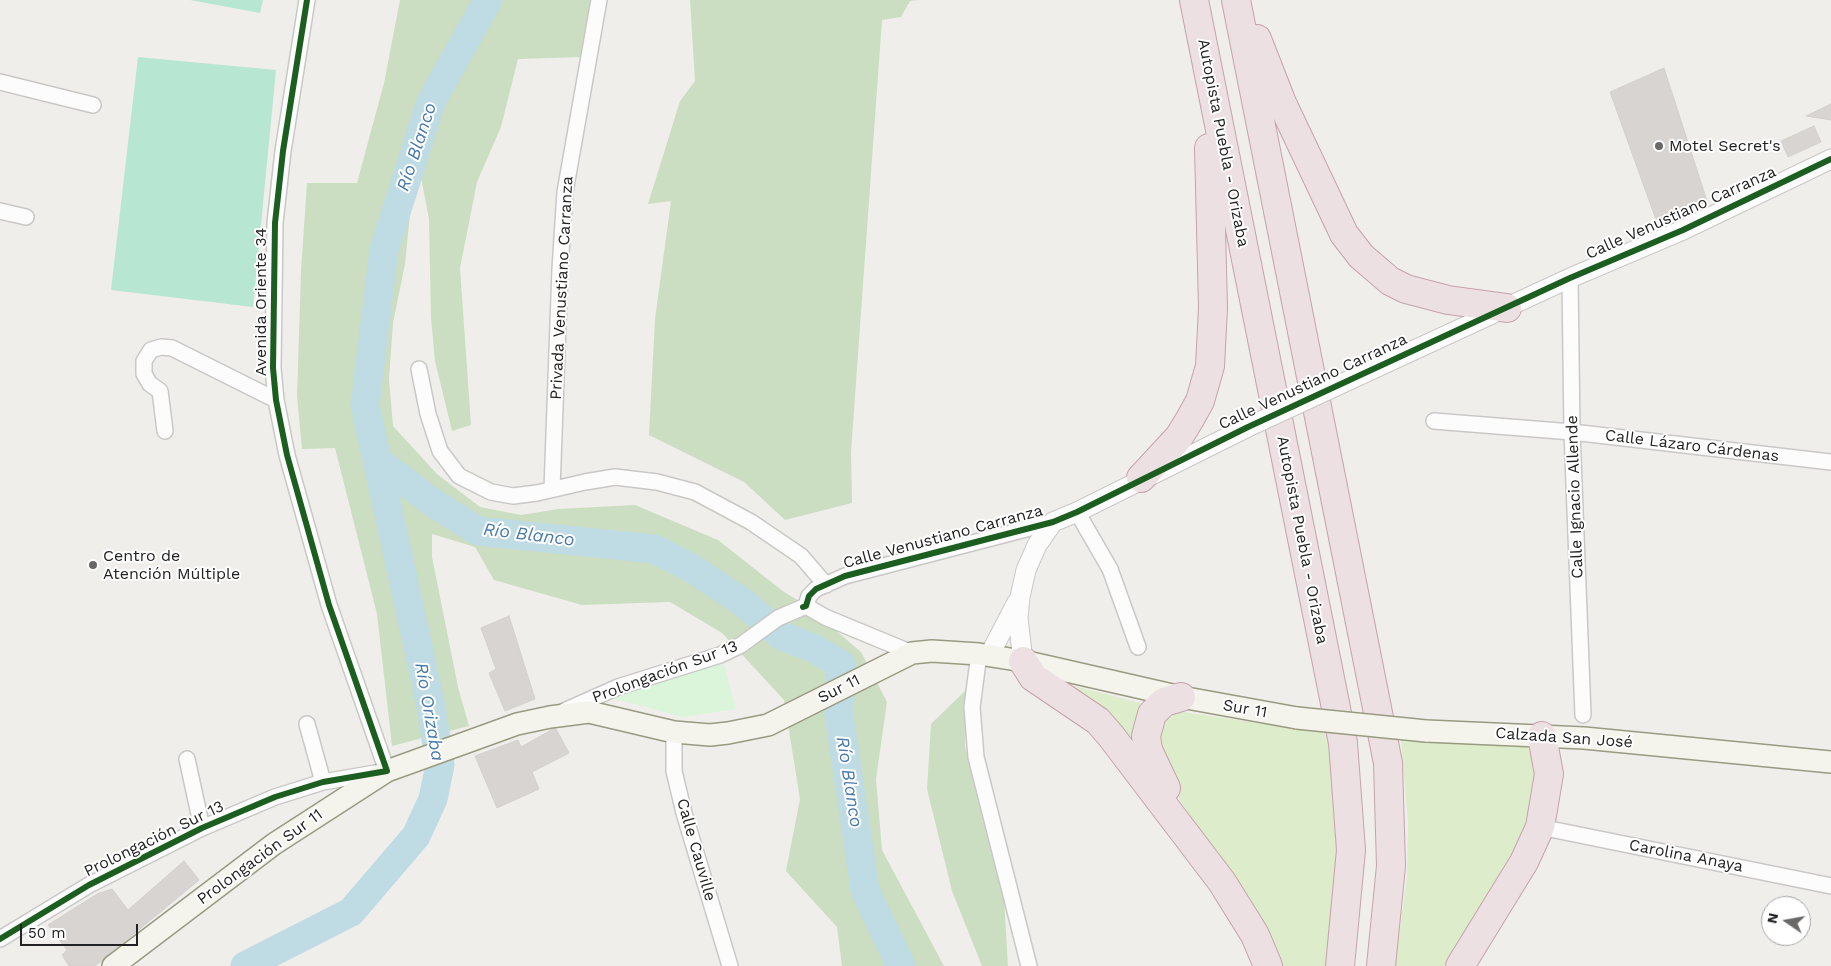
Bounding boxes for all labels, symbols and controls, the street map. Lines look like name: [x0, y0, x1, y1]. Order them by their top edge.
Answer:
street label: Autopista Puebla - Orizaba: [1193, 37, 1253, 249]
water label: Río Blanco: [393, 100, 441, 194]
place label: Motel Secret's: [1669, 136, 1781, 156]
marker: Motel Secret's: [1653, 140, 1665, 152]
street label: Calle Venustiano Carranza: [1583, 162, 1779, 264]
street label: Privada Venustiano Carranza: [547, 176, 577, 400]
street label: Avenida Oriente 34: [251, 228, 271, 376]
street label: Calle Venustiano Carranza: [1216, 330, 1410, 434]
street label: Calle Ignacio Allende: [1563, 415, 1587, 579]
street label: Calle Lázaro Cárdenas: [1604, 426, 1780, 466]
street label: Autopista Puebla - Orizaba: [1272, 434, 1332, 646]
street label: Calle Venustiano Carranza: [841, 501, 1045, 573]
water label: Río Blanco: [482, 519, 576, 551]
place label: Centro de Atención Múltiple: [103, 546, 240, 584]
marker: Centro de Atención Múltiple: [87, 559, 99, 571]
street label: Prolongación Sur 13: [590, 637, 740, 707]
water label: Río Orizaba: [410, 661, 448, 763]
street label: Sur 11: [815, 670, 863, 708]
street label: Sur 11: [1221, 696, 1269, 722]
street label: Calzada San José: [1495, 724, 1633, 752]
water label: Río Blanco: [831, 735, 867, 829]
street label: Calle Cauville: [672, 796, 720, 904]
street label: Prolongación Sur 13: [81, 797, 227, 881]
street label: Prolongación Sur 11: [194, 805, 326, 909]
street label: Carolina Anaya: [1627, 836, 1745, 876]
north arrow: [1761, 896, 1811, 946]
text: N: [1763, 911, 1781, 925]
scale bar: [22, 914, 140, 946]
text: 50 m: [28, 924, 65, 942]

